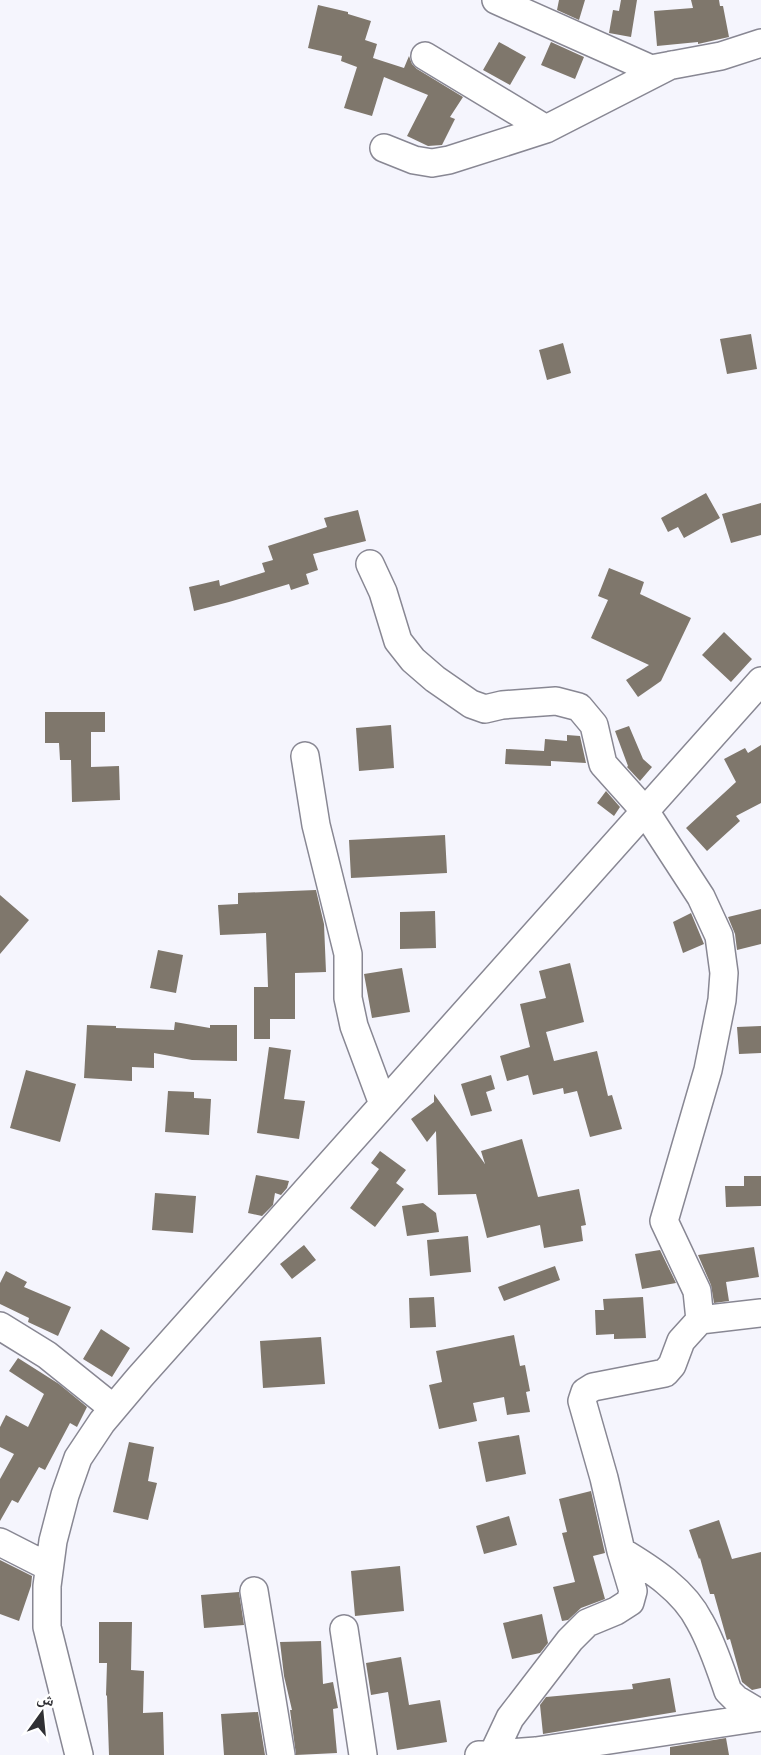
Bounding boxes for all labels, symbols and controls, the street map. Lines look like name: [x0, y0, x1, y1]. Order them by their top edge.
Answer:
north arrow: [12, 1683, 72, 1743]
text: ش: [35, 1688, 56, 1710]

